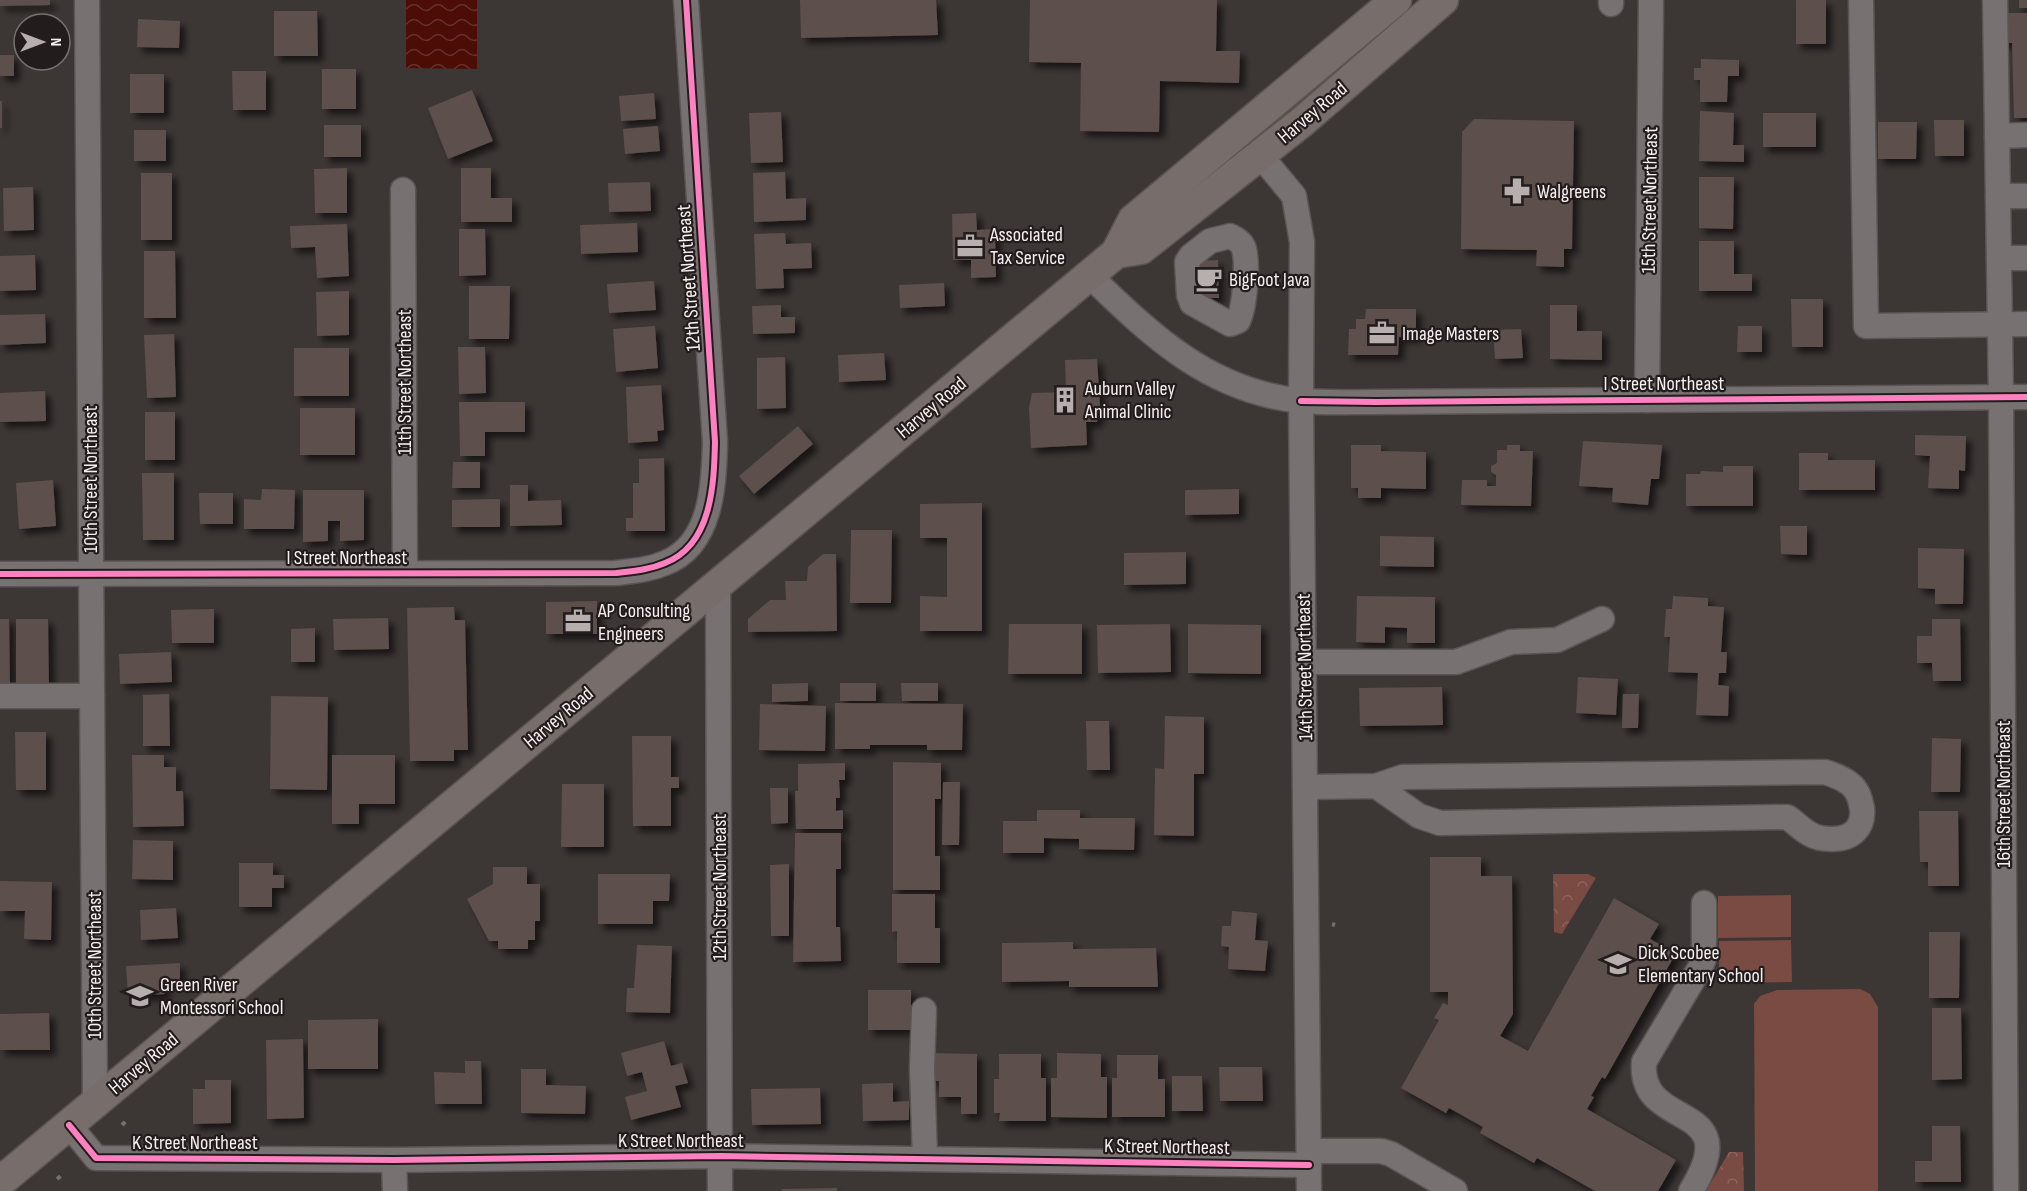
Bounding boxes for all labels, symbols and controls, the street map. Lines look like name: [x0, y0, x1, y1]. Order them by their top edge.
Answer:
north arrow: [12, 12, 72, 72]
text: N: [46, 38, 65, 46]
street label: Harvey Road: [1273, 77, 1352, 149]
street label: 15th Street Northeast: [1637, 127, 1663, 273]
pharmacy icon: Walgreens: [1502, 176, 1532, 206]
place label: Walgreens: [1537, 180, 1606, 204]
street label: 12th Street Northeast: [672, 204, 706, 352]
place label: Associated Tax Service: [989, 223, 1065, 270]
office icon: Associated Tax Service: [955, 231, 985, 261]
cafe icon: BigFoot Java: [1194, 264, 1224, 294]
place label: BigFoot Java: [1229, 268, 1310, 292]
street label: 11th Street Northeast: [393, 309, 417, 455]
office icon: Image Masters: [1367, 318, 1397, 348]
place label: Image Masters: [1402, 322, 1499, 346]
street label: Harvey Road: [892, 372, 971, 444]
street label: I Street Northeast: [1604, 372, 1724, 396]
place label: Auburn Valley Animal Clinic: [1084, 377, 1175, 424]
building icon: Auburn Valley Animal Clinic: [1050, 385, 1080, 415]
street label: 10th Street Northeast: [79, 405, 103, 553]
street label: I Street Northeast: [287, 546, 407, 570]
street label: 14th Street Northeast: [1292, 593, 1318, 741]
place label: AP Consulting Engineers: [597, 599, 690, 646]
office icon: AP Consulting Engineers: [563, 606, 593, 636]
street label: Harvey Road: [519, 682, 598, 754]
street label: 16th Street Northeast: [1992, 720, 2016, 868]
street label: 12th Street Northeast: [708, 814, 732, 960]
street label: 10th Street Northeast: [83, 891, 107, 1039]
place label: Dick Scobee Elementary School: [1638, 941, 1764, 988]
school or university icon: Dick Scobee Elementary School: [1603, 949, 1633, 979]
place label: Green River Montessori School: [160, 973, 283, 1020]
school or university icon: Green River Montessori School: [125, 981, 155, 1011]
street label: Harvey Road: [104, 1028, 183, 1100]
street label: K Street Northeast: [618, 1129, 744, 1153]
street label: K Street Northeast: [132, 1131, 258, 1155]
street label: K Street Northeast: [1104, 1134, 1230, 1160]

